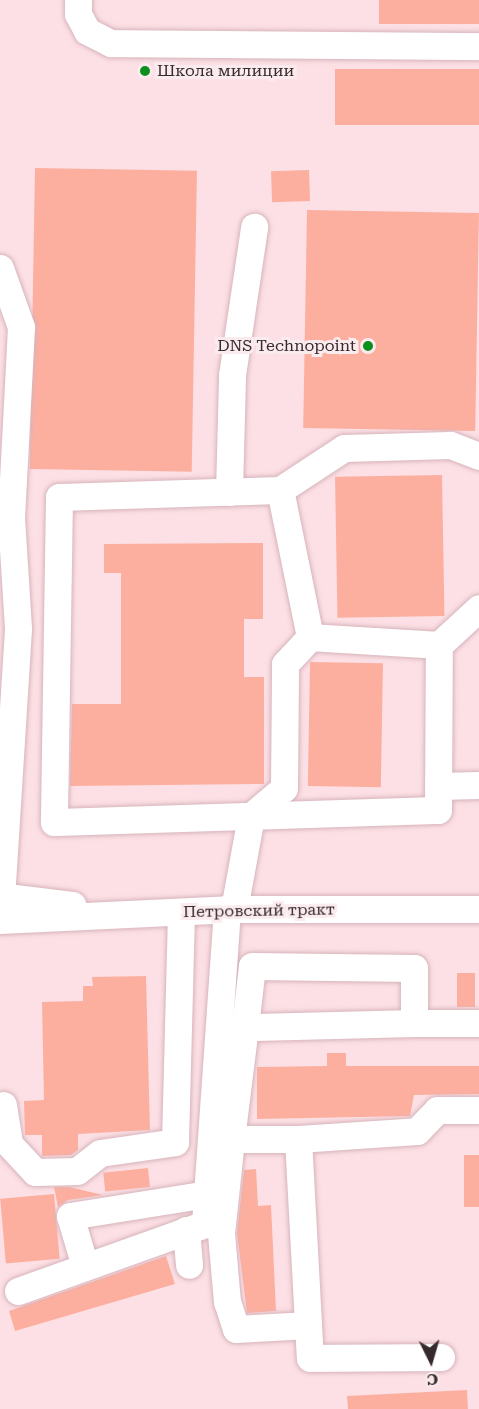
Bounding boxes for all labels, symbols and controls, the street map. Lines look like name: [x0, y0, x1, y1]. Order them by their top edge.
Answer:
place label: Школа милиции: [157, 61, 294, 81]
marker: Школа милиции: [138, 64, 152, 78]
place label: DNS Technopoint: [217, 336, 356, 356]
marker: DNS Technopoint: [361, 339, 375, 353]
street label: Петровский тракт: [183, 900, 335, 922]
north arrow: [401, 1331, 461, 1391]
text: С: [426, 1369, 439, 1389]

